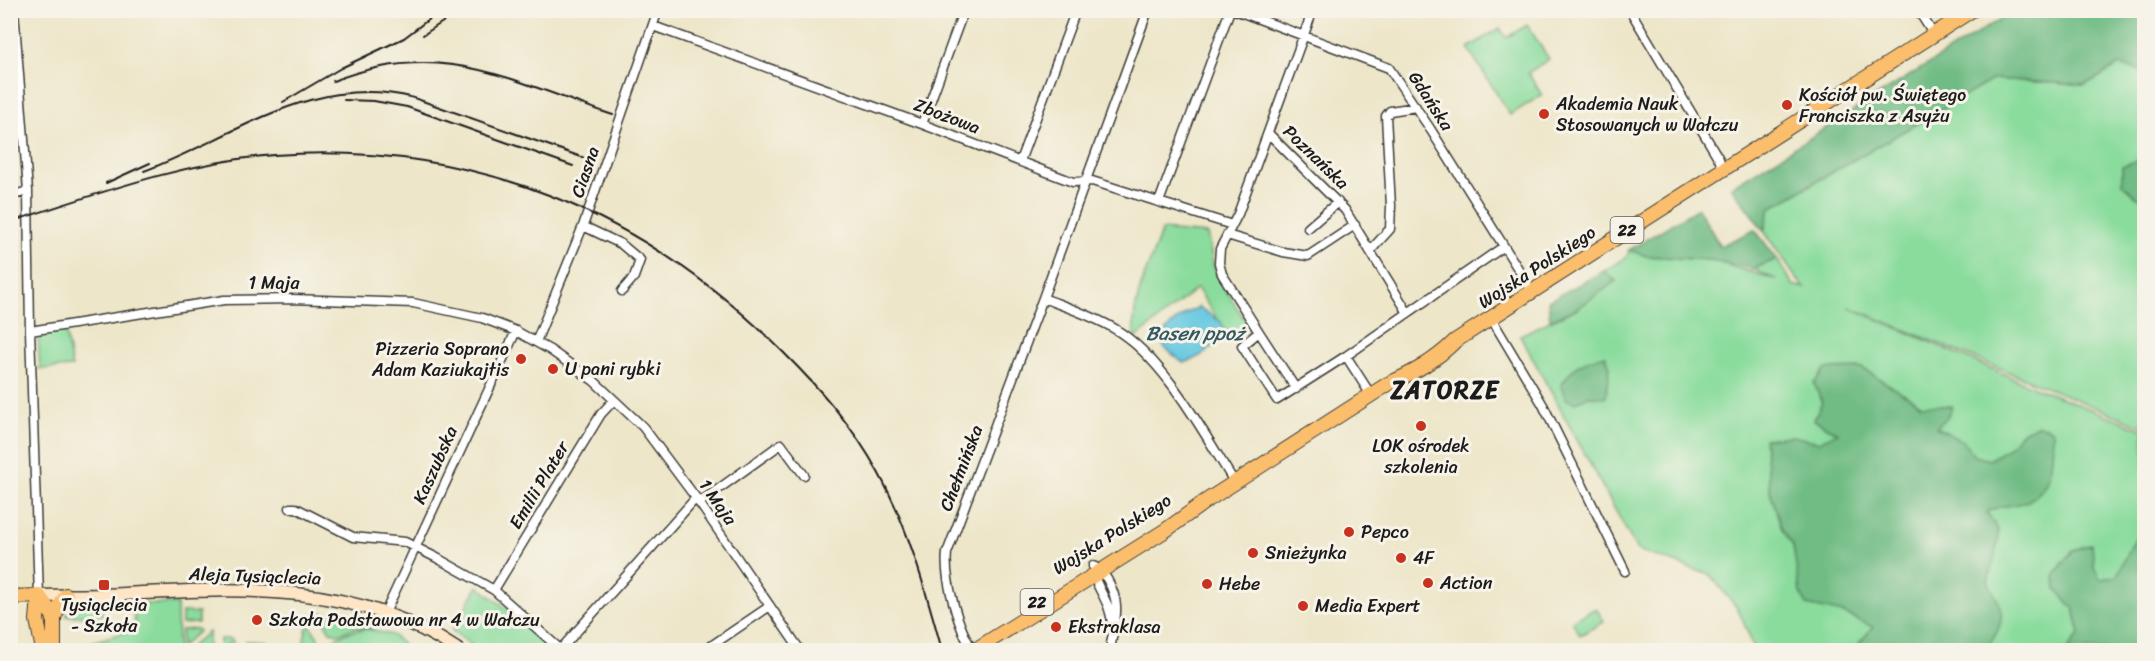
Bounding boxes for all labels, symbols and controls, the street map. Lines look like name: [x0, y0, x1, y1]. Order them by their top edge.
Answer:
street label: Gdańska: [1400, 64, 1463, 138]
place label: Kościół pw. Świętego Franciszka z Asyżu: [1799, 79, 1966, 132]
place label: Akademia Nauk Stosowanych w Wałczu: [1555, 88, 1739, 141]
street label: Zbożowa: [909, 89, 985, 143]
marker: Kościół pw. Świętego Franciszka z Asyżu: [1780, 98, 1794, 112]
marker: Akademia Nauk Stosowanych w Wałczu: [1537, 107, 1551, 121]
street label: Poznańska: [1275, 117, 1357, 197]
street label: Ciasna: [561, 142, 609, 202]
street label: Wojska Polskiego: [1471, 217, 1603, 317]
road number: 22: [1610, 217, 1644, 243]
street label: 1 Maja: [248, 267, 300, 299]
water label: Basen ppoż: [1146, 316, 1248, 351]
place label: Pizzeria Soprano Adam Kaziukajtis: [371, 333, 510, 386]
marker: Pizzeria Soprano Adam Kaziukajtis: [514, 352, 528, 366]
place label: U pani rybki: [565, 353, 661, 385]
marker: U pani rybki: [546, 362, 560, 376]
district label: ZATORZE: [1390, 369, 1500, 411]
marker: LOK ośrodek szkolenia: [1414, 419, 1428, 433]
street label: Chełmińska: [930, 420, 992, 516]
street label: Kaszubska: [404, 421, 466, 509]
place label: LOK ośrodek szkolenia: [1372, 430, 1470, 483]
street label: Emilii Plater: [500, 433, 579, 535]
street label: 1 Maja: [690, 472, 746, 533]
street label: Wojska Polskiego: [1046, 484, 1178, 583]
place label: Pepco: [1361, 516, 1409, 548]
marker: Pepco: [1342, 525, 1356, 539]
place label: Snieżynka: [1265, 537, 1347, 569]
place label: 4F: [1413, 542, 1435, 574]
marker: Snieżynka: [1246, 546, 1260, 560]
marker: 4F: [1394, 551, 1408, 565]
street label: Aleja Tysiąclecia: [187, 558, 322, 594]
place label: Action: [1439, 567, 1493, 599]
place label: Hebe: [1219, 568, 1260, 600]
marker: Action: [1421, 576, 1435, 590]
marker: Hebe: [1200, 577, 1214, 591]
marker: Tysiąclecia - Szkoła: [97, 578, 111, 592]
place label: Tysiąclecia - Szkoła: [61, 589, 147, 642]
road number: 22: [1020, 589, 1054, 615]
place label: Media Expert: [1315, 590, 1420, 622]
marker: Media Expert: [1296, 599, 1310, 613]
place label: Szkoła Podstawowa nr 4 w Wałczu: [269, 604, 540, 636]
place label: Ekstraklasa: [1068, 611, 1161, 643]
marker: Szkoła Podstawowa nr 4 w Wałczu: [250, 613, 264, 627]
marker: Ekstraklasa: [1049, 620, 1063, 634]

